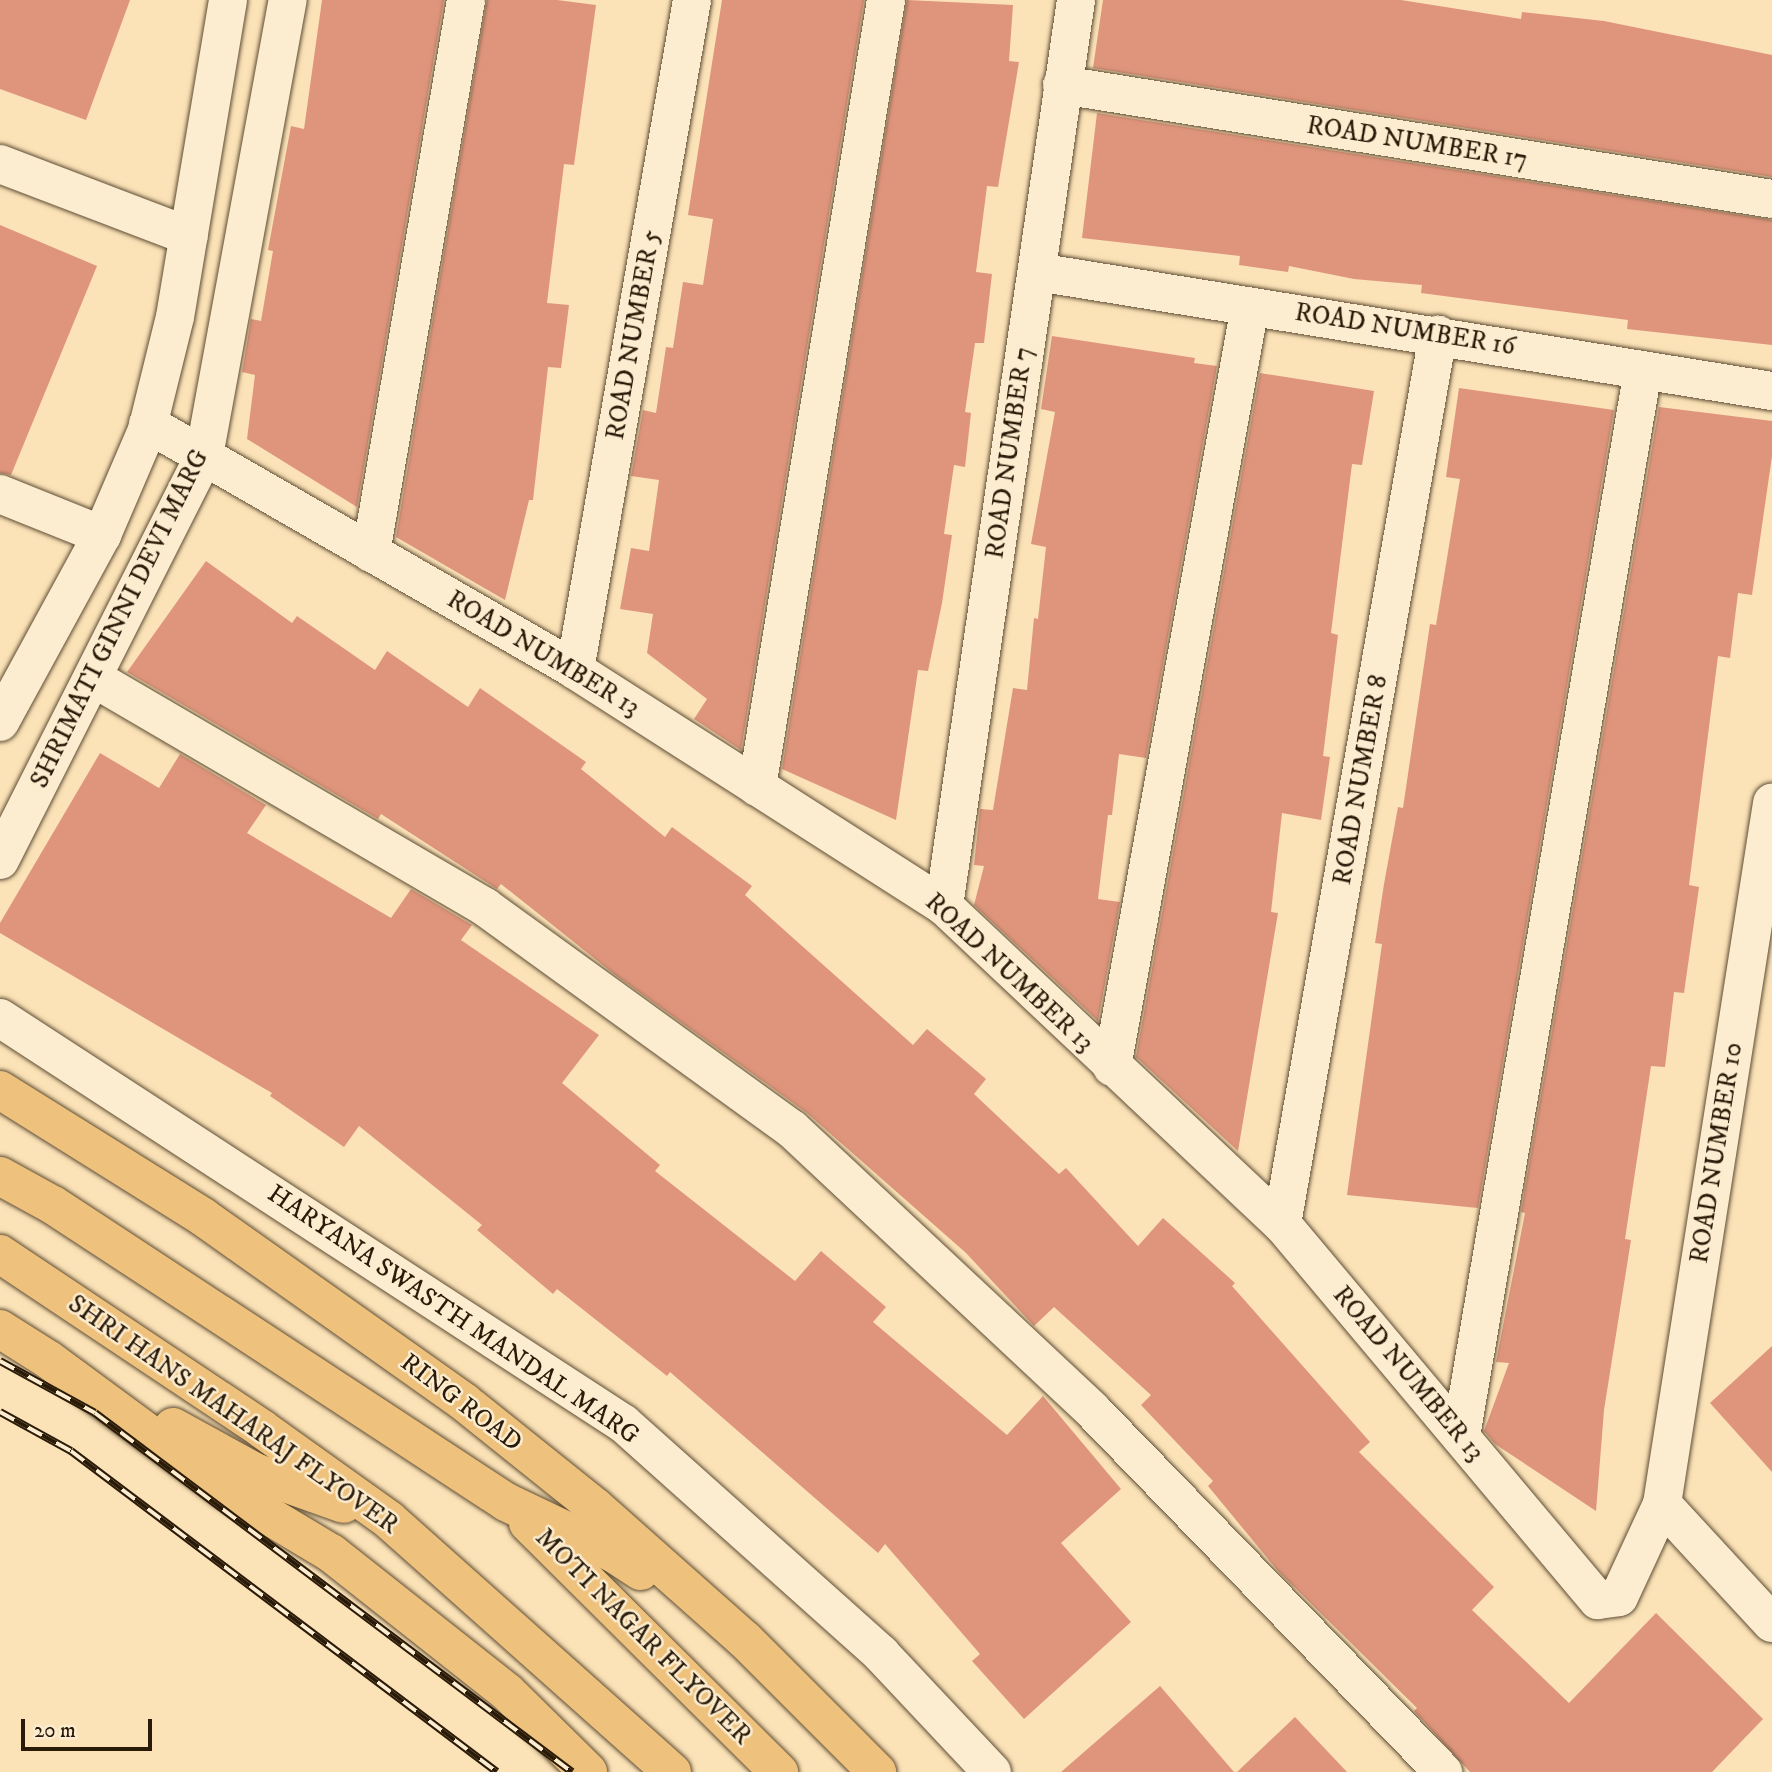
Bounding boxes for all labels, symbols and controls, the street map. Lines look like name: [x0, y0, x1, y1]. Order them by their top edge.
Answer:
street label: ROAD NUMBER 17: [1304, 110, 1530, 176]
street label: ROAD NUMBER 5: [600, 228, 668, 442]
street label: ROAD NUMBER 16: [1293, 297, 1517, 363]
street label: ROAD NUMBER 7: [980, 345, 1040, 561]
street label: SHRIMATI GINNI DEVI MARG: [24, 445, 216, 793]
street label: ROAD NUMBER 13: [441, 584, 645, 724]
street label: ROAD NUMBER 8: [1327, 673, 1395, 887]
street label: ROAD NUMBER 13: [918, 887, 1100, 1059]
street label: ROAD NUMBER 10: [1684, 1040, 1750, 1266]
street label: HARYANA SWASTH MANDAL MARG: [261, 1179, 645, 1451]
street label: ROAD NUMBER 13: [1326, 1280, 1490, 1468]
street label: SHRI HANS MAHARAJ FLYOVER: [62, 1289, 404, 1541]
street label: RING ROAD: [394, 1347, 528, 1459]
street label: MOTI NAGAR FLYOVER: [528, 1522, 758, 1752]
scale bar: [24, 1706, 156, 1750]
text: 20 m: [34, 1718, 76, 1744]

